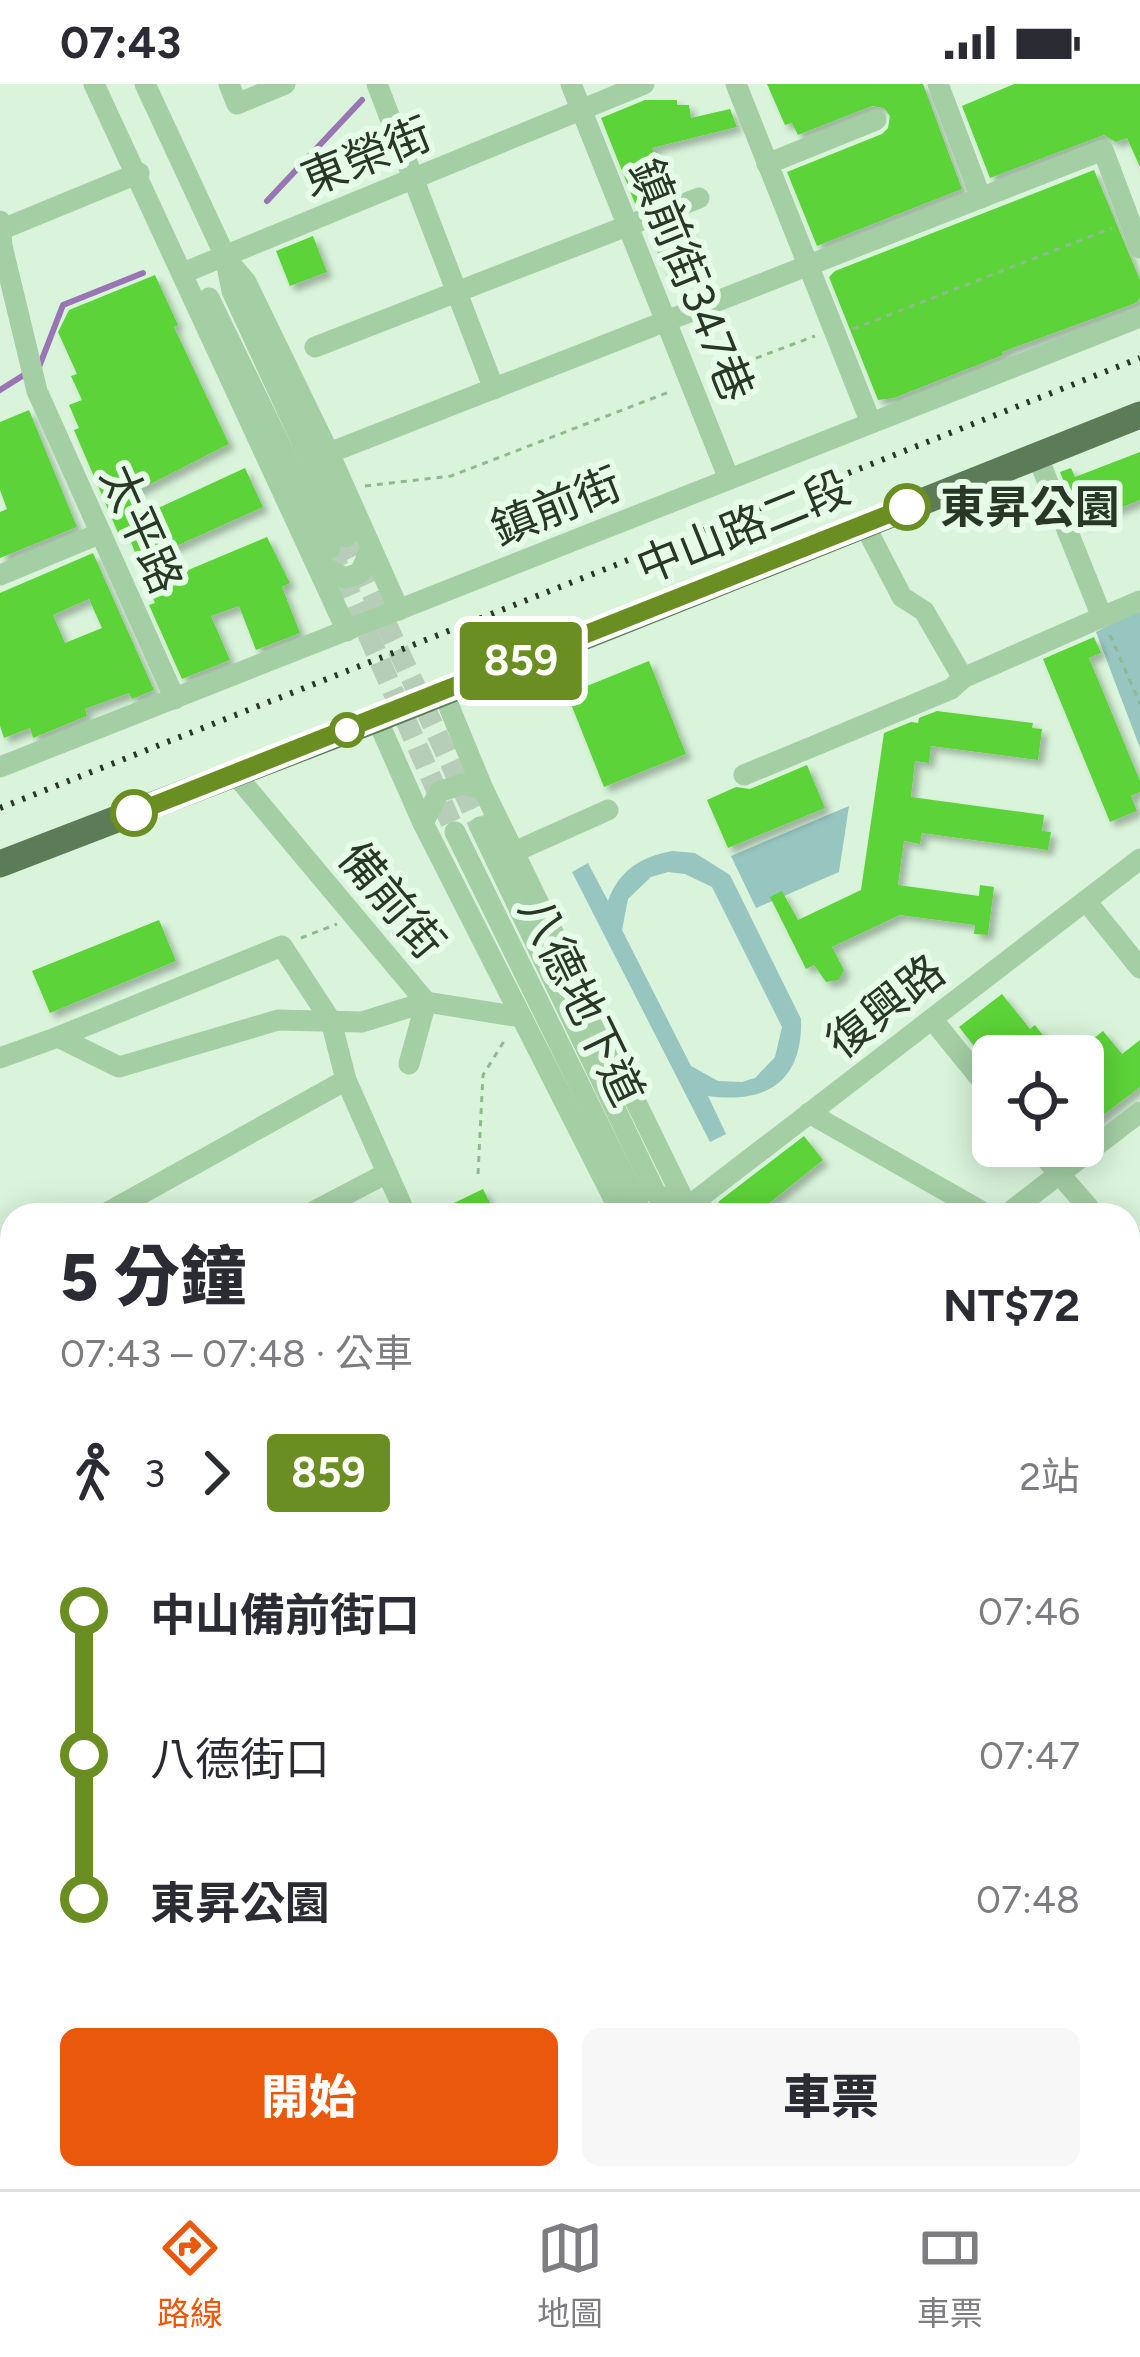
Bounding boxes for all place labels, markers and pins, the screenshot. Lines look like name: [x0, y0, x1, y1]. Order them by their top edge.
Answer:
place label: 東昇公園: [940, 480, 1120, 534]
marker: 東昇公園: [885, 485, 929, 529]
unlabelled marker: [331, 714, 363, 746]
unlabelled marker: [112, 791, 156, 835]

